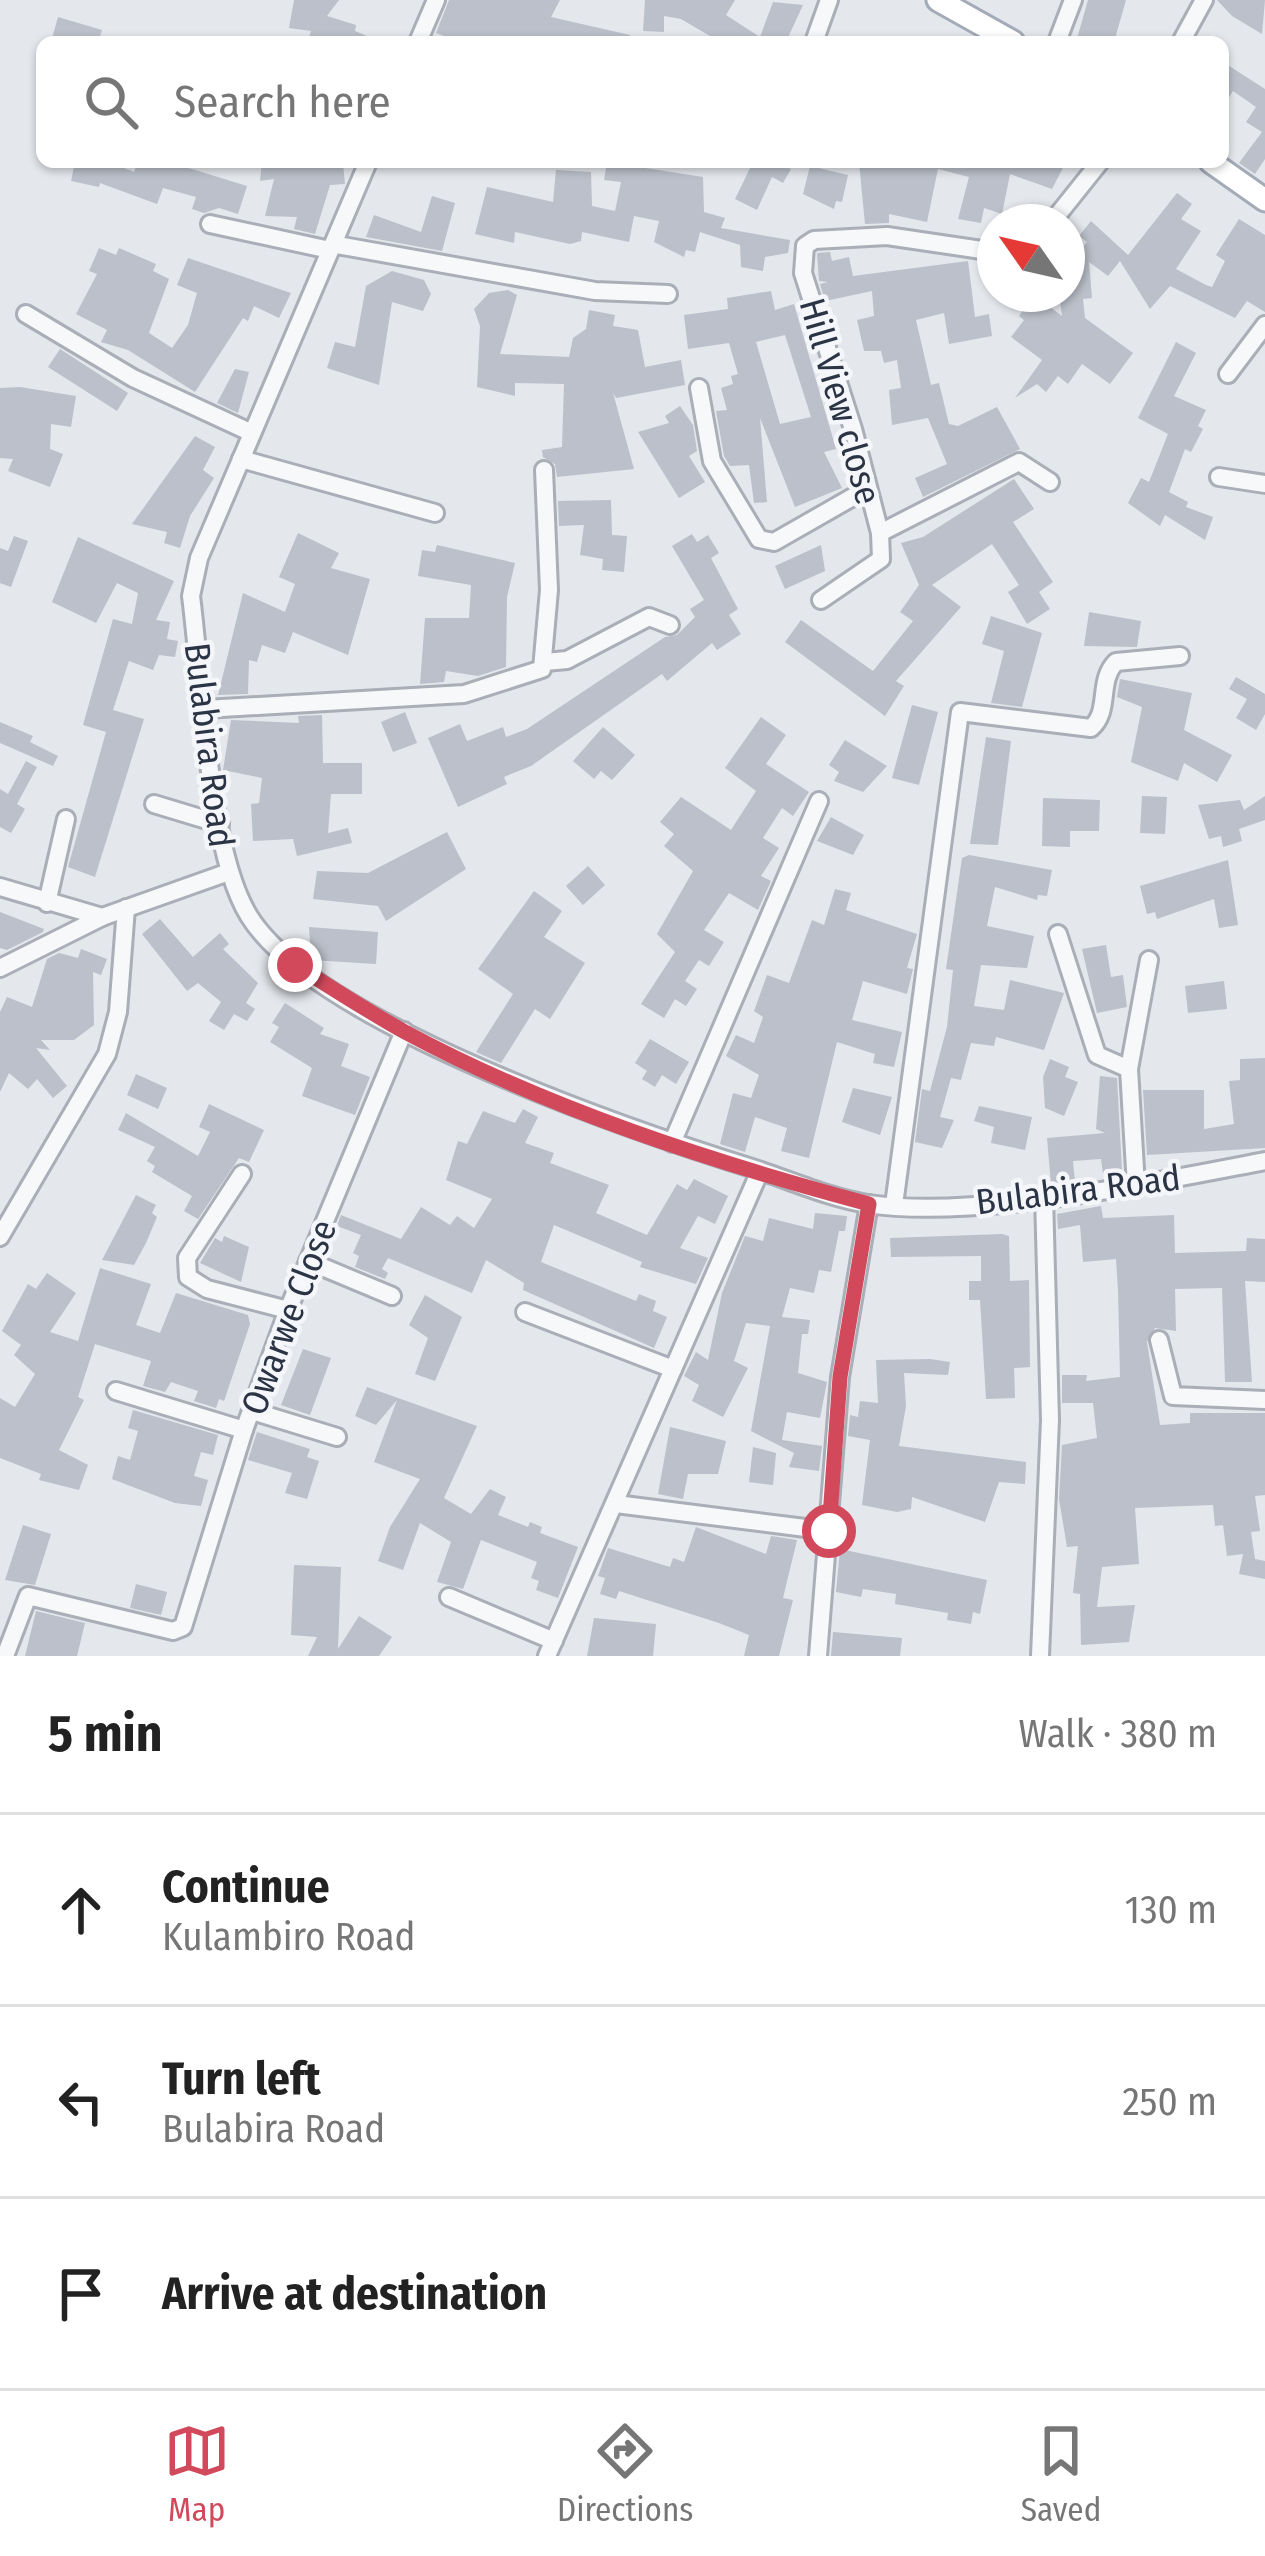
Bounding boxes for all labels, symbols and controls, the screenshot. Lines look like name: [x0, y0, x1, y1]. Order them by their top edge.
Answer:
search box: [36, 36, 1229, 168]
icon: search: [78, 69, 144, 135]
text: Search here: [174, 75, 391, 129]
north arrow: [977, 204, 1085, 312]
street label: Hill View close: [790, 293, 890, 509]
street label: Bulabira Road: [175, 640, 243, 850]
route end: [268, 938, 322, 992]
street label: Bulabira Road: [973, 1156, 1183, 1224]
street label: Owarwe Close: [232, 1214, 346, 1421]
route start: [802, 1504, 856, 1558]
text: 5 min: [48, 1703, 163, 1765]
text: Walk · 380 m: [1019, 1711, 1217, 1757]
text: Continue: [162, 1860, 330, 1914]
icon: ahead: [48, 1877, 114, 1943]
text: 130 m: [1125, 1887, 1217, 1933]
text: Kulambiro Road: [162, 1914, 416, 1960]
text: Turn left: [162, 2052, 321, 2106]
icon: left: [48, 2069, 114, 2135]
text: 250 m: [1122, 2079, 1217, 2125]
text: Bulabira Road: [162, 2106, 385, 2152]
icon: arrive: [48, 2261, 114, 2327]
text: Arrive at destination: [162, 2267, 547, 2321]
tab: Map: [164, 2418, 230, 2530]
tab: Directions: [557, 2418, 693, 2530]
tab: Saved: [1021, 2418, 1101, 2530]

